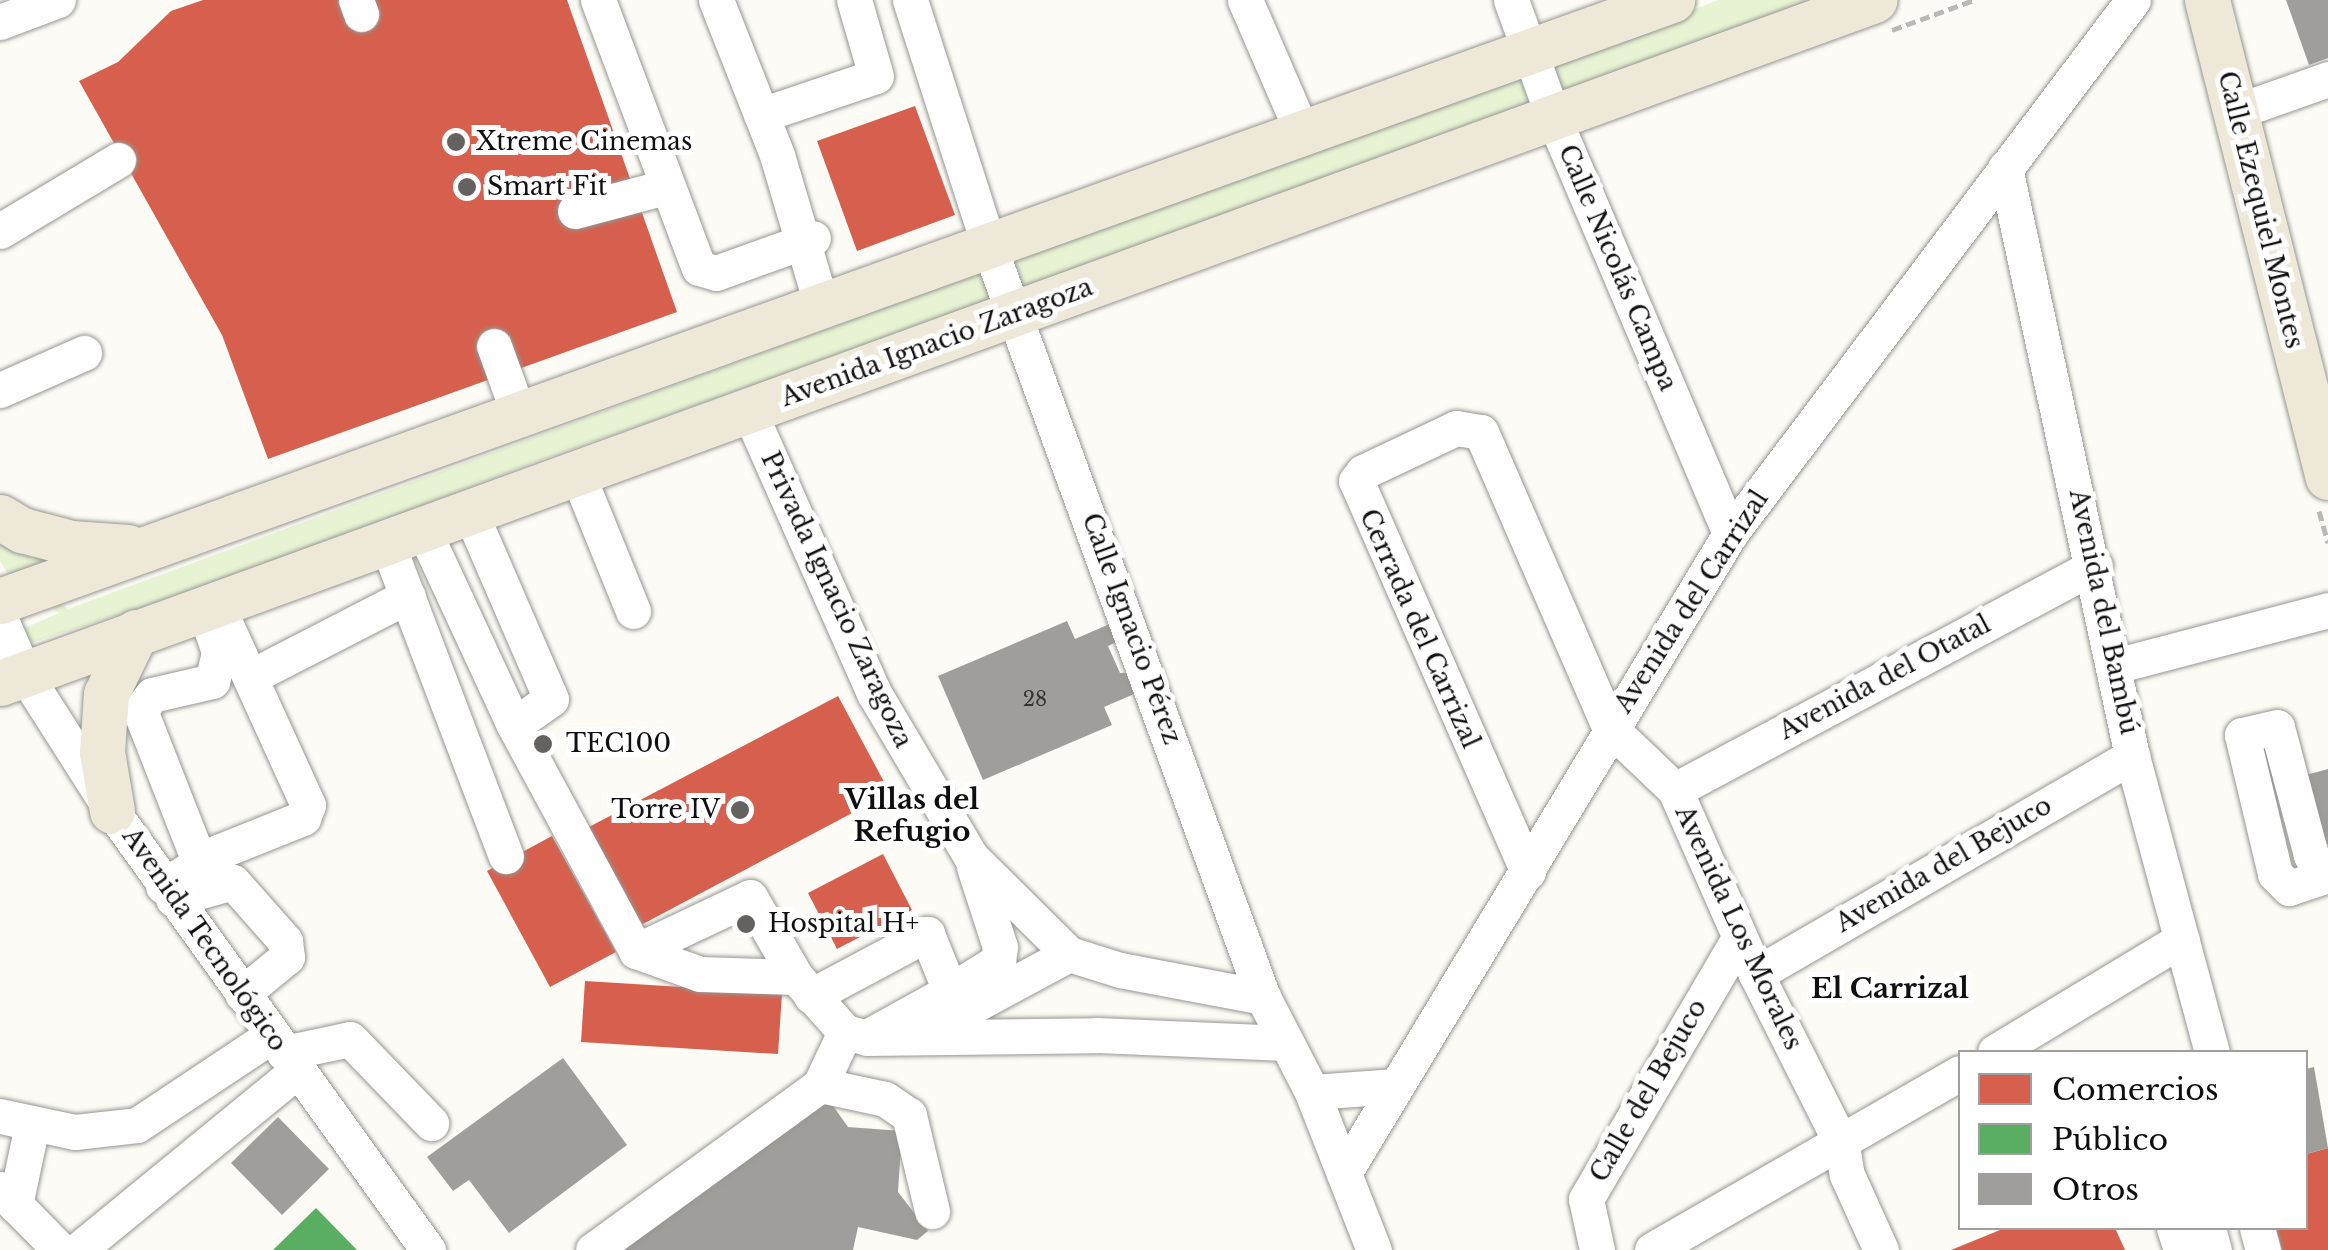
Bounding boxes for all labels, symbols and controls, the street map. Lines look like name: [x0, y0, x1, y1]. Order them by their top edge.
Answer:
street label: Calle Ezequiel Montes: [2211, 68, 2309, 352]
place label: Xtreme Cinemas: [476, 127, 692, 157]
marker: Xtreme Cinemas: [445, 131, 467, 153]
street label: Calle Nicolás Campa: [1552, 141, 1682, 395]
place label: Smart Fit: [487, 172, 607, 202]
marker: Smart Fit: [456, 176, 478, 198]
street label: Avenida Ignacio Zaragoza: [777, 273, 1097, 413]
street label: Privada Ignacio Zaragoza: [754, 447, 918, 753]
street label: Avenida del Carrizal: [1609, 485, 1775, 719]
street label: Avenida del Bambú: [2062, 487, 2144, 737]
street label: Cerrada del Carrizal: [1353, 505, 1485, 753]
street label: Calle Ignacio Pérez: [1075, 509, 1187, 749]
street label: Avenida del Otatal: [1774, 609, 1996, 747]
house number: 28: [1023, 687, 1047, 711]
place label: TEC100: [566, 729, 671, 759]
marker: TEC100: [530, 731, 556, 757]
district label: Villas del Refugio: [845, 783, 979, 849]
street label: Avenida del Bejuco: [1831, 791, 2057, 939]
place label: Torre IV: [611, 795, 720, 825]
marker: Torre IV: [729, 799, 751, 821]
street label: Avenida Los Morales: [1668, 801, 1808, 1055]
street label: Avenida Tecnológico: [115, 822, 293, 1058]
place label: Hospital H+: [768, 909, 919, 939]
marker: Hospital H+: [733, 911, 759, 937]
district label: El Carrizal: [1811, 972, 1969, 1006]
street label: Calle del Bejuco: [1585, 994, 1713, 1188]
legend: [1958, 1050, 2308, 1230]
text: Comercios: [2052, 1071, 2219, 1108]
text: Público: [2052, 1121, 2168, 1158]
text: Otros: [2052, 1171, 2139, 1208]

